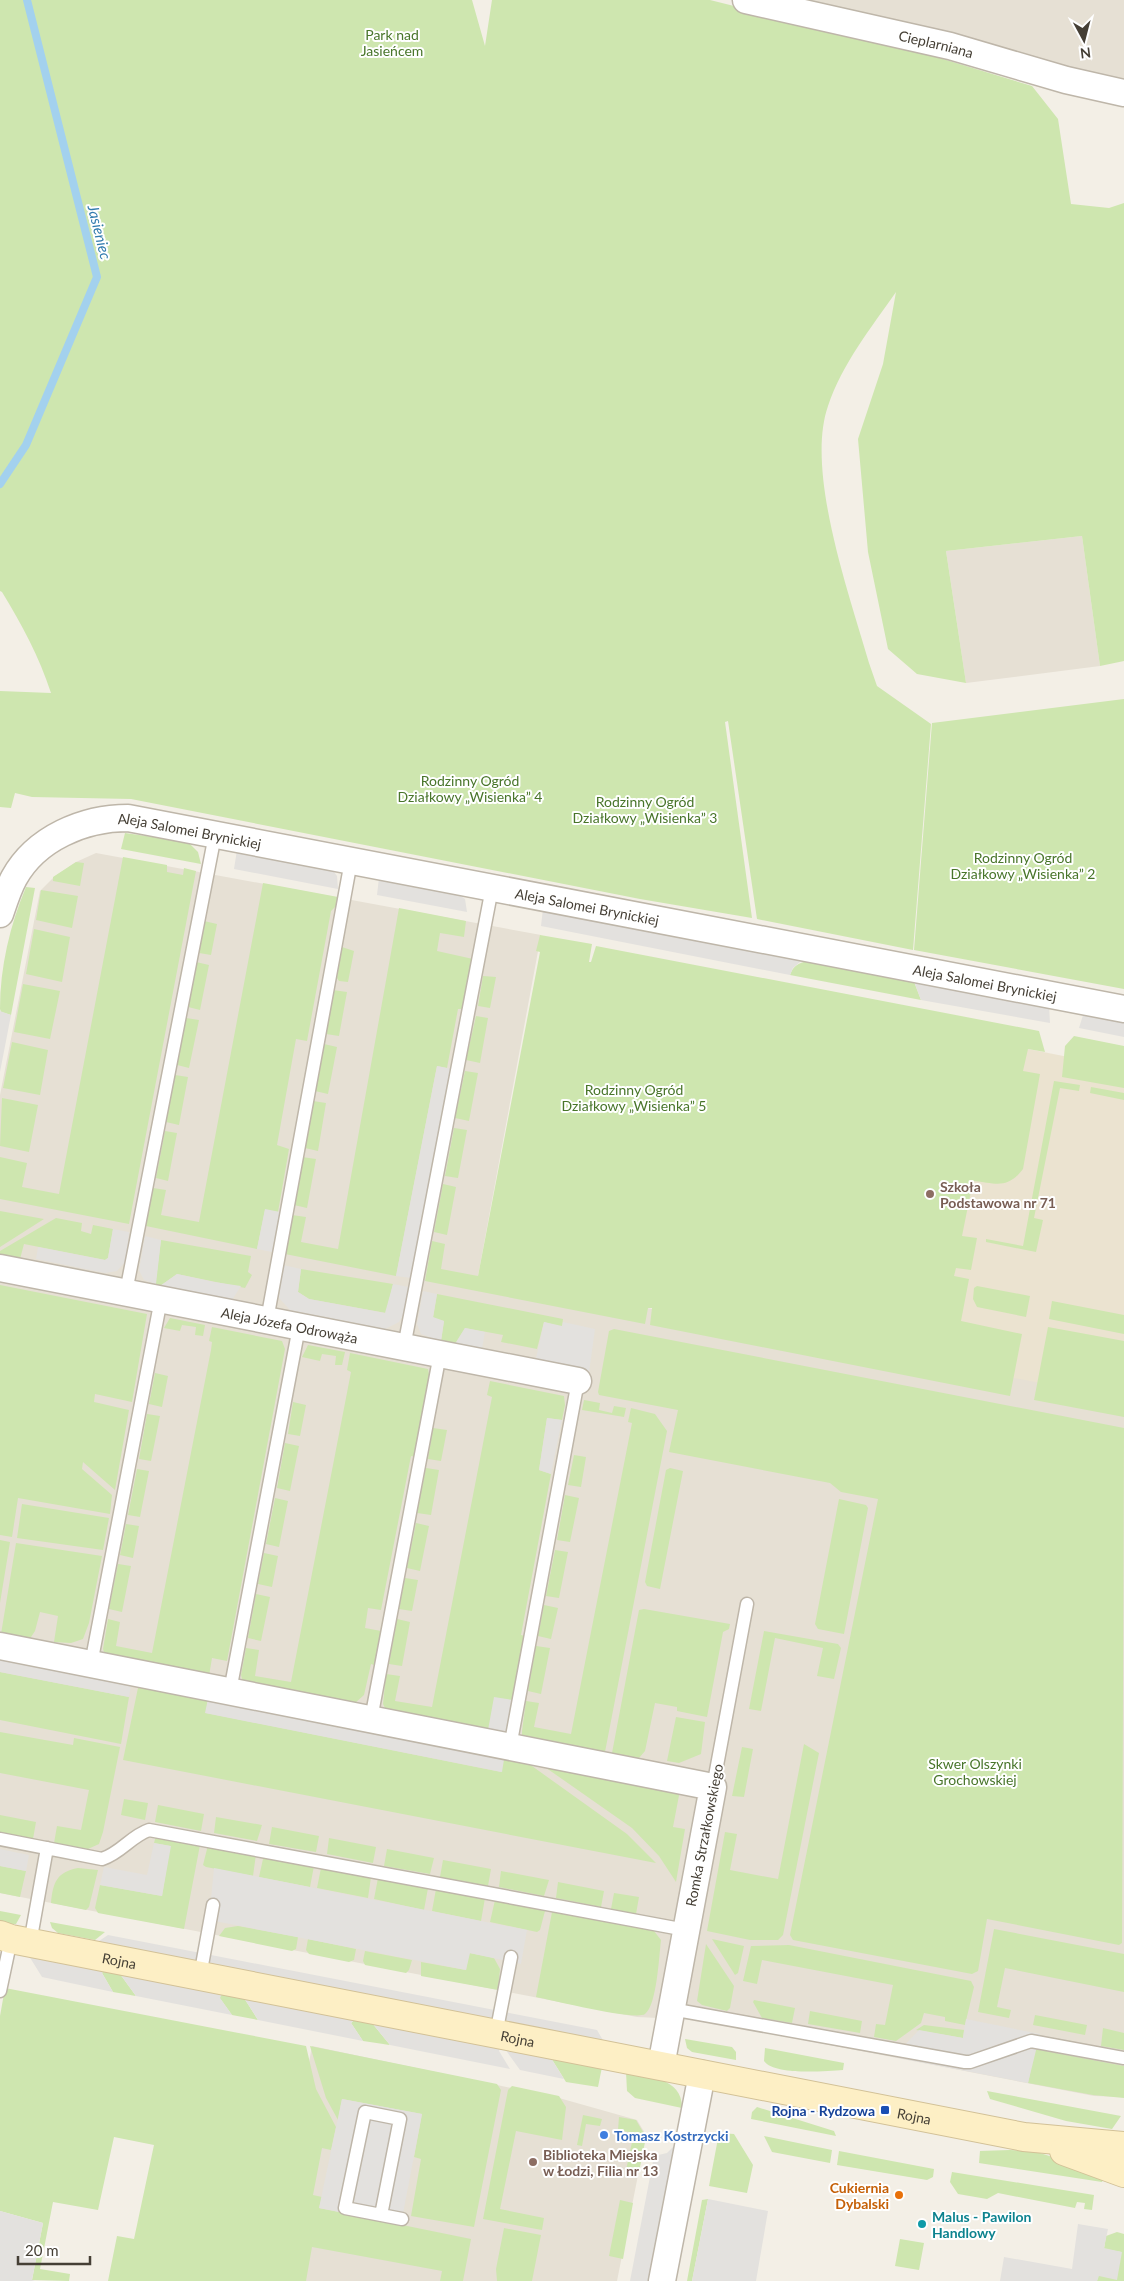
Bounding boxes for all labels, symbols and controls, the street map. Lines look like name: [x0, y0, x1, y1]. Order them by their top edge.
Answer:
north arrow: [1059, 15, 1109, 65]
park label: Park nad Jasieńcem: [361, 26, 423, 59]
street label: Cieplarniana: [897, 26, 975, 61]
text: N: [1079, 44, 1092, 62]
water label: Jasieniec: [84, 202, 115, 261]
park label: Rodzinny Ogród Działkowy „Wisienka” 4: [398, 772, 542, 805]
park label: Rodzinny Ogród Działkowy „Wisienka” 3: [573, 793, 717, 826]
street label: Aleja Salomei Brynickiej: [117, 809, 263, 852]
park label: Rodzinny Ogród Działkowy „Wisienka” 2: [951, 849, 1095, 882]
street label: Aleja Salomei Brynickiej: [514, 884, 661, 928]
street label: Aleja Salomei Brynickiej: [912, 960, 1058, 1004]
park label: Rodzinny Ogród Działkowy „Wisienka” 5: [562, 1081, 706, 1114]
place label: Szkoła Podstawowa nr 71: [940, 1178, 1056, 1211]
marker: Szkoła Podstawowa nr 71: [924, 1188, 936, 1200]
street label: Aleja Józefa Odrowąża: [220, 1303, 359, 1346]
park label: Skwer Olszynki Grochowskiej: [928, 1755, 1022, 1788]
street label: Romka Strzałkowskiego: [682, 1762, 726, 1908]
street label: Rojna: [101, 1949, 138, 1972]
street label: Rojna: [499, 2026, 536, 2050]
place label: Rojna - Rydzowa: [772, 2102, 875, 2119]
marker: Rojna - Rydzowa: [879, 2104, 891, 2116]
street label: Rojna: [896, 2104, 933, 2127]
place label: Tomasz Kostrzycki: [614, 2127, 729, 2144]
marker: Tomasz Kostrzycki: [598, 2129, 610, 2141]
place label: Biblioteka Miejska w Łodzi, Filia nr 13: [543, 2146, 658, 2179]
marker: Biblioteka Miejska w Łodzi, Filia nr 13: [527, 2156, 539, 2168]
place label: Cukiernia Dybalski: [830, 2179, 889, 2212]
marker: Cukiernia Dybalski: [893, 2189, 905, 2201]
place label: Malus - Pawilon Handlowy: [932, 2208, 1032, 2241]
marker: Malus - Pawilon Handlowy: [916, 2218, 928, 2230]
scale bar: [18, 2234, 90, 2266]
text: 20 m: [25, 2241, 59, 2259]

